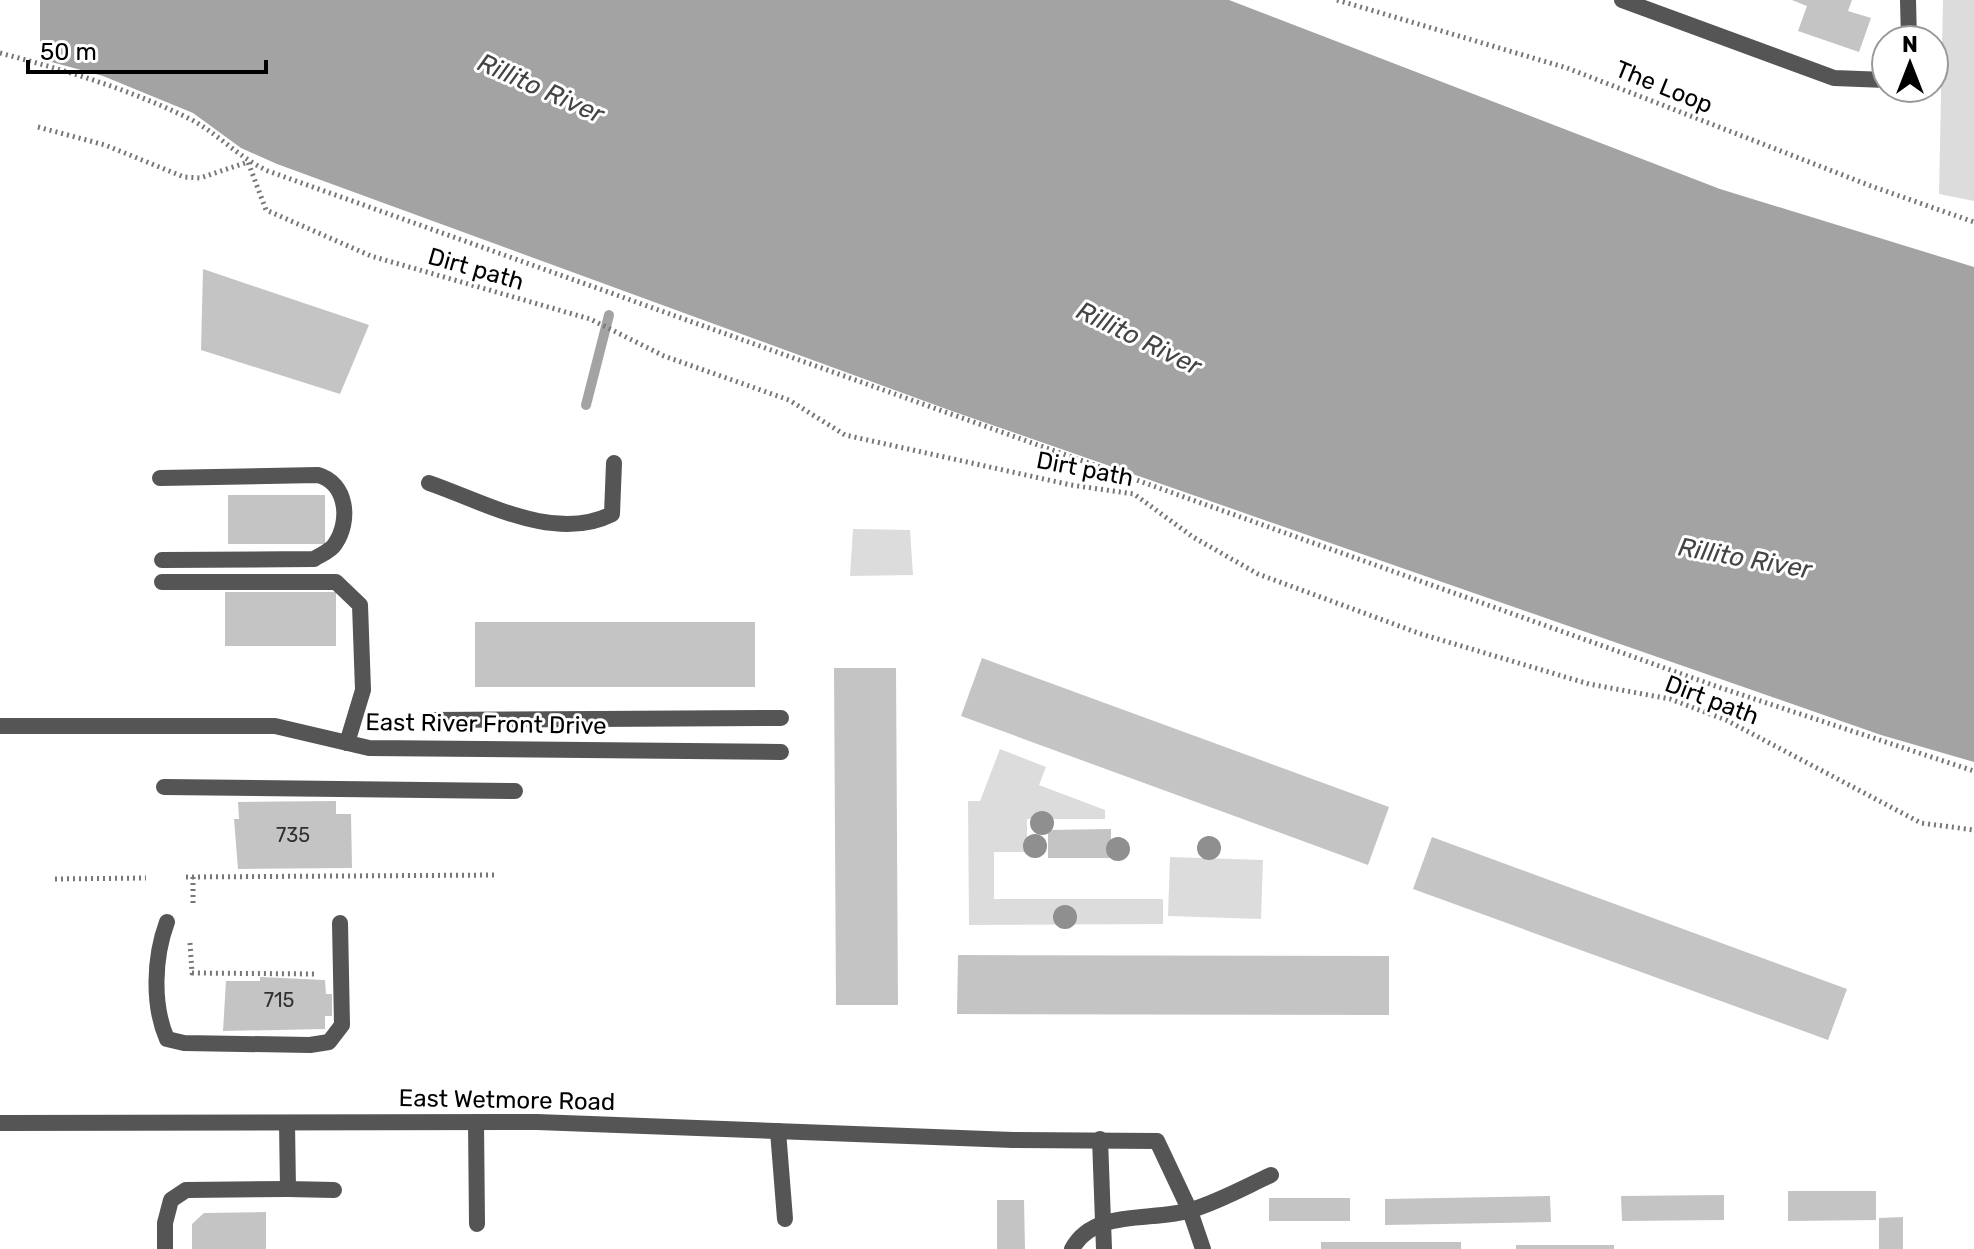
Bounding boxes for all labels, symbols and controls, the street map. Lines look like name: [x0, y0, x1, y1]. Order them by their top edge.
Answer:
scale bar: [28, 24, 266, 74]
north arrow: [1870, 24, 1950, 104]
text: N: [1902, 31, 1918, 58]
text: 50 m: [40, 38, 97, 66]
water label: Rillito River: [473, 47, 610, 131]
street label: The Loop: [1611, 55, 1717, 119]
street label: Dirt path: [425, 242, 527, 296]
water label: Rillito River: [1071, 295, 1207, 383]
street label: Dirt path: [1034, 446, 1136, 492]
water label: Rillito River: [1676, 531, 1815, 586]
street label: Dirt path: [1661, 669, 1763, 731]
street label: East River Front Drive: [365, 708, 607, 740]
house number: 735: [276, 823, 310, 847]
house number: 715: [264, 988, 294, 1012]
street label: East Wetmore Road: [398, 1084, 616, 1116]

